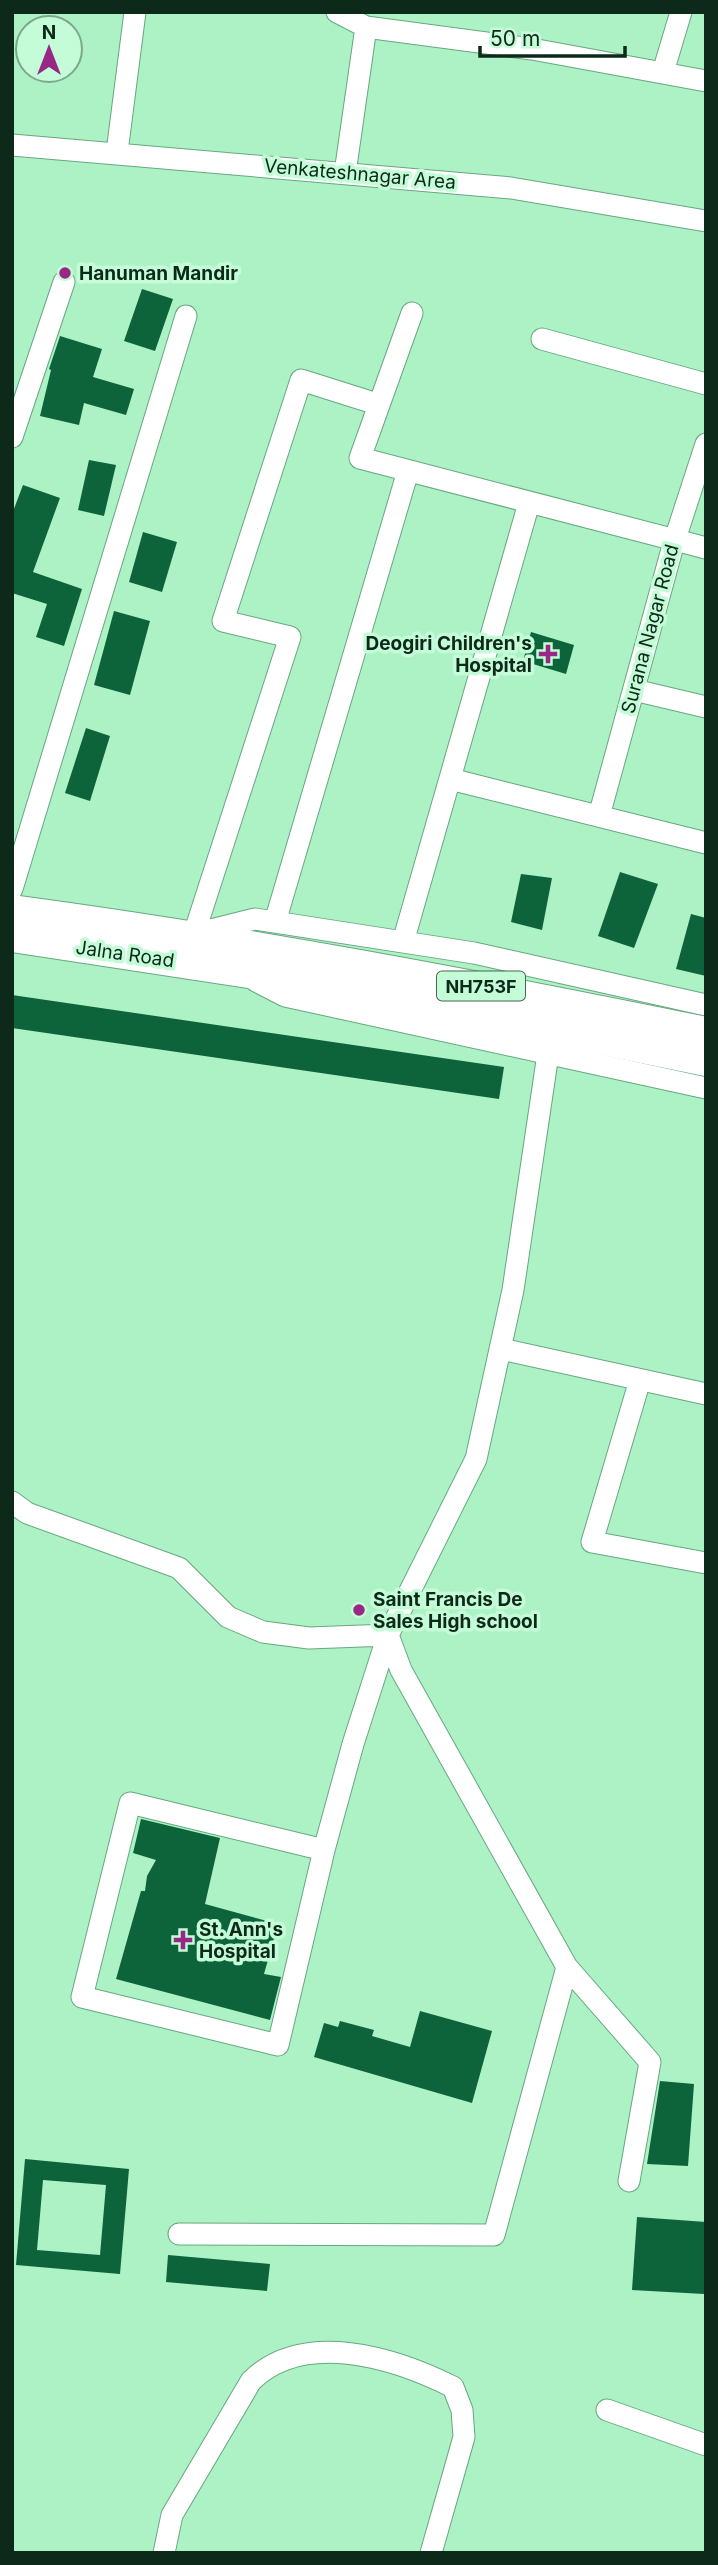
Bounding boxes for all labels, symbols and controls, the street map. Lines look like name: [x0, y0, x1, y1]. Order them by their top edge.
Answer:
north arrow: [14, 14, 84, 84]
scale bar: [480, 14, 625, 58]
text: N: [42, 21, 56, 44]
text: 50 m: [490, 26, 540, 51]
street label: Venkateshnagar Area: [263, 154, 457, 194]
place label: Hanuman Mandir: [79, 262, 238, 285]
marker: Hanuman Mandir: [57, 265, 73, 281]
street label: Surana Nagar Road: [616, 542, 684, 716]
place label: Deogiri Children's Hospital: [366, 632, 532, 677]
marker: Deogiri Children's Hospital: [538, 644, 558, 664]
street label: Jalna Road: [74, 936, 176, 972]
road number: NH753F: [437, 972, 525, 1001]
place label: Saint Francis De Sales High school: [373, 1588, 538, 1633]
marker: Saint Francis De Sales High school: [351, 1602, 367, 1618]
place label: St. Ann's Hospital: [199, 1918, 283, 1963]
marker: St. Ann's Hospital: [173, 1930, 193, 1950]

